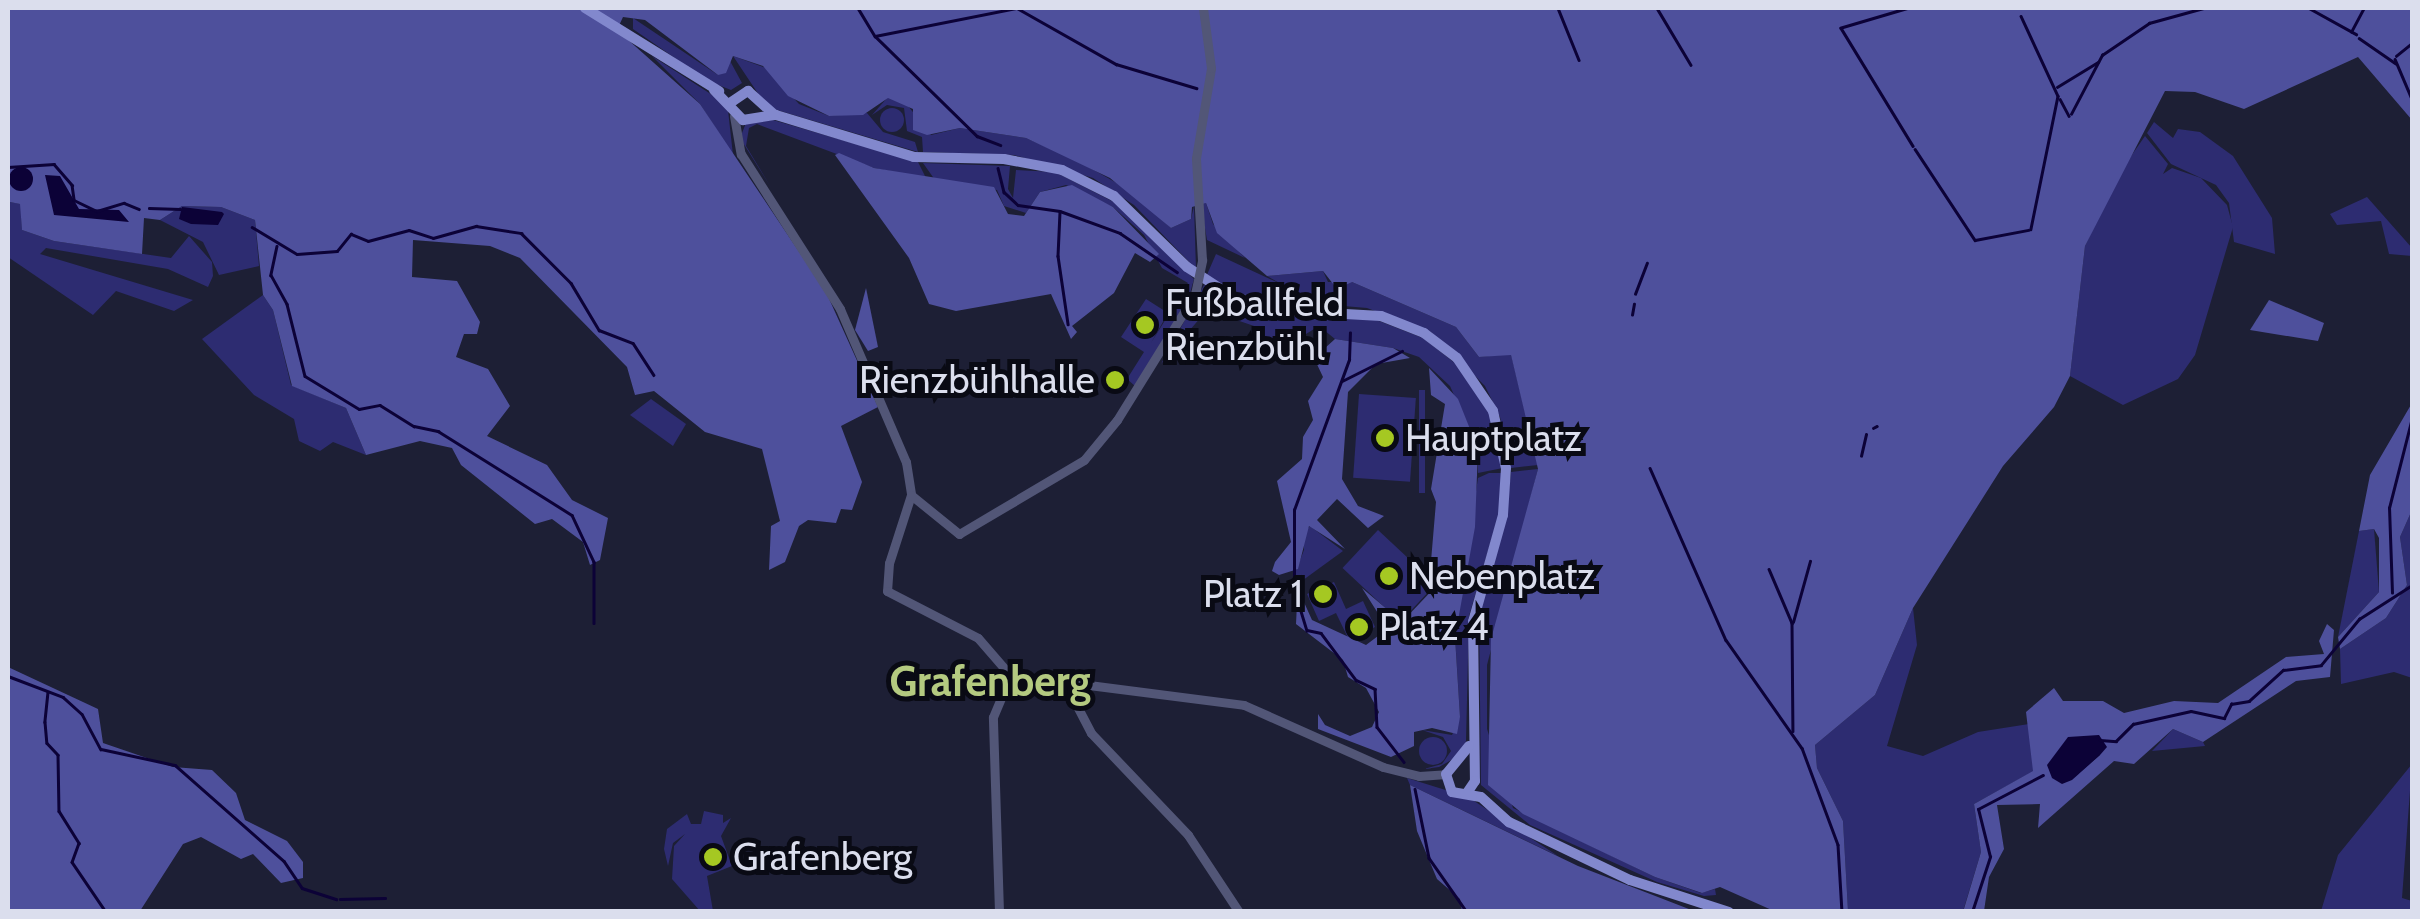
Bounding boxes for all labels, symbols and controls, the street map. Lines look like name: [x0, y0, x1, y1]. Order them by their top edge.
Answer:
place label: Fußballfeld Rienzbühl: [1165, 280, 1344, 370]
marker: Fußballfeld Rienzbühl: [1134, 314, 1156, 336]
place label: Rienzbühlhalle: [859, 357, 1095, 403]
marker: Rienzbühlhalle: [1104, 369, 1126, 391]
place label: Hauptplatz: [1405, 415, 1582, 461]
marker: Hauptplatz: [1374, 427, 1396, 449]
place label: Nebenplatz: [1409, 553, 1595, 599]
marker: Nebenplatz: [1378, 565, 1400, 587]
place label: Platz 1: [1203, 571, 1303, 617]
marker: Platz 1: [1312, 583, 1334, 605]
place label: Platz 4: [1379, 604, 1489, 650]
marker: Platz 4: [1348, 616, 1370, 638]
district label: Grafenberg: [889, 656, 1091, 706]
place label: Grafenberg: [733, 834, 912, 880]
marker: Grafenberg: [702, 846, 724, 868]

